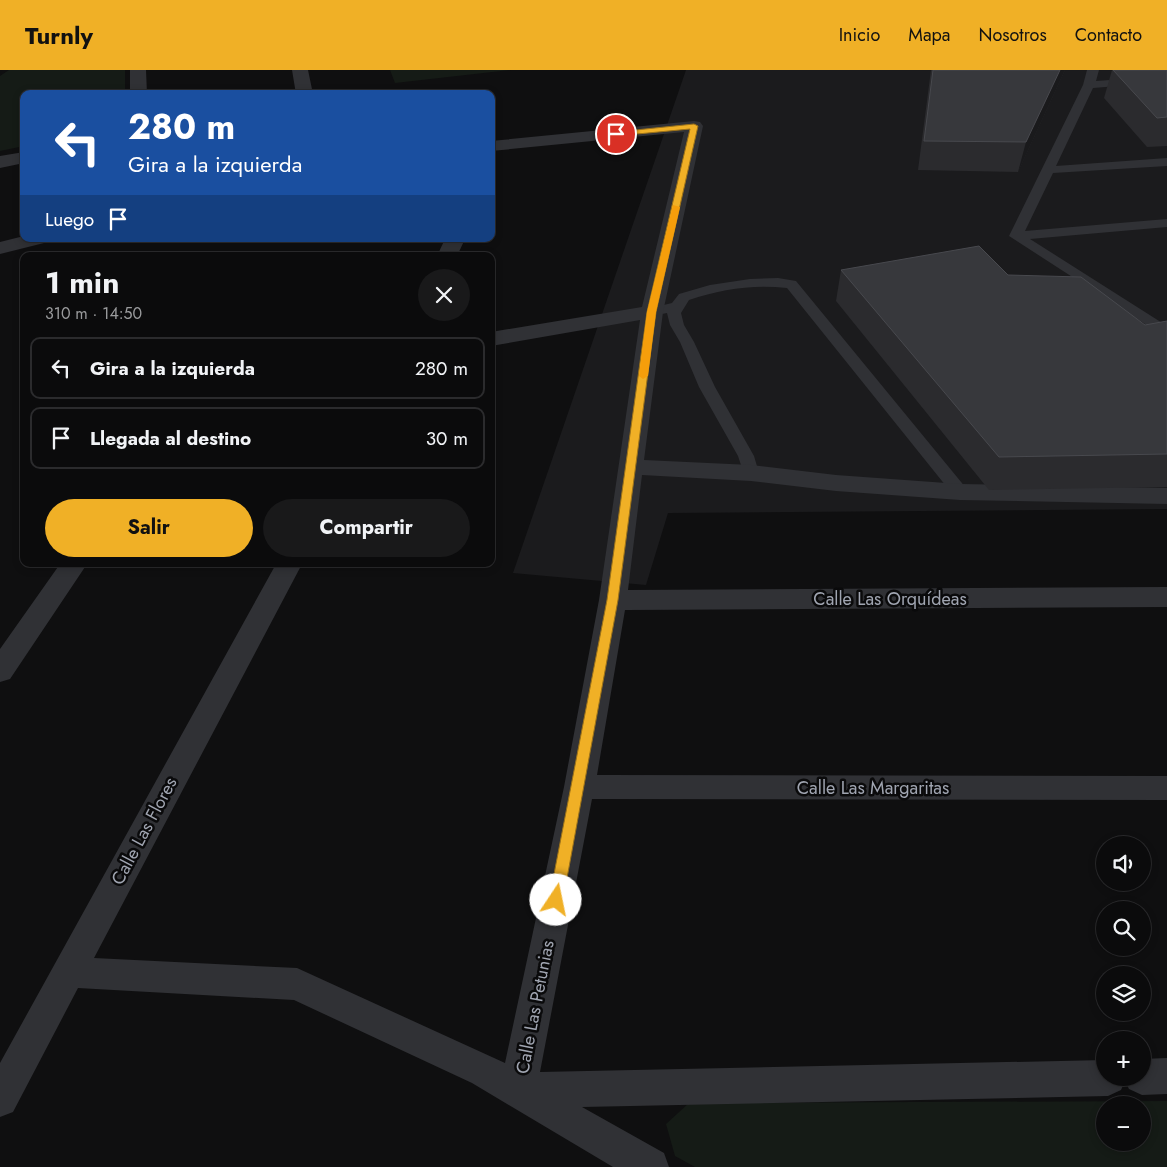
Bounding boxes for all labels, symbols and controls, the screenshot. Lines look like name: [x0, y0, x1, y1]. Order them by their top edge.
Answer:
text: Turnly: [25, 18, 93, 53]
text: Inicio: [839, 22, 880, 48]
text: Mapa: [908, 22, 950, 48]
text: Nosotros: [978, 22, 1047, 48]
text: Contacto: [1075, 22, 1142, 48]
text: 280 m: [128, 102, 235, 152]
icon: left: [45, 110, 110, 175]
pin: [595, 113, 637, 155]
icon: arrive: [602, 120, 630, 148]
text: Gira a la izquierda: [128, 148, 302, 180]
icon: arrive: [104, 205, 132, 233]
text: Luego: [45, 206, 94, 233]
text: 1 min: [45, 261, 119, 304]
button: close: [418, 269, 470, 321]
text: 310 m · 14:50: [45, 302, 142, 325]
icon: left: [47, 354, 75, 382]
text: Gira a la izquierda: [90, 355, 255, 382]
text: 280 m: [415, 355, 468, 382]
icon: arrive: [47, 424, 75, 452]
text: Llegada al destino: [90, 425, 251, 452]
text: 30 m: [426, 425, 468, 452]
button: Salir: [45, 499, 253, 557]
button: Compartir: [263, 499, 470, 557]
street label: Calle Las Orquídeas: [813, 586, 967, 612]
street label: Calle Las Flores: [105, 772, 183, 890]
street label: Calle Las Margaritas: [797, 775, 949, 801]
map controls: [1096, 836, 1151, 1151]
button: sound: [1096, 836, 1151, 891]
position arrow: [529, 873, 581, 925]
button: search: [1096, 901, 1151, 956]
street label: Calle Las Petunias: [509, 938, 561, 1076]
button: layers: [1096, 966, 1151, 1021]
button: +: [1096, 1031, 1151, 1086]
button: −: [1096, 1096, 1151, 1151]

